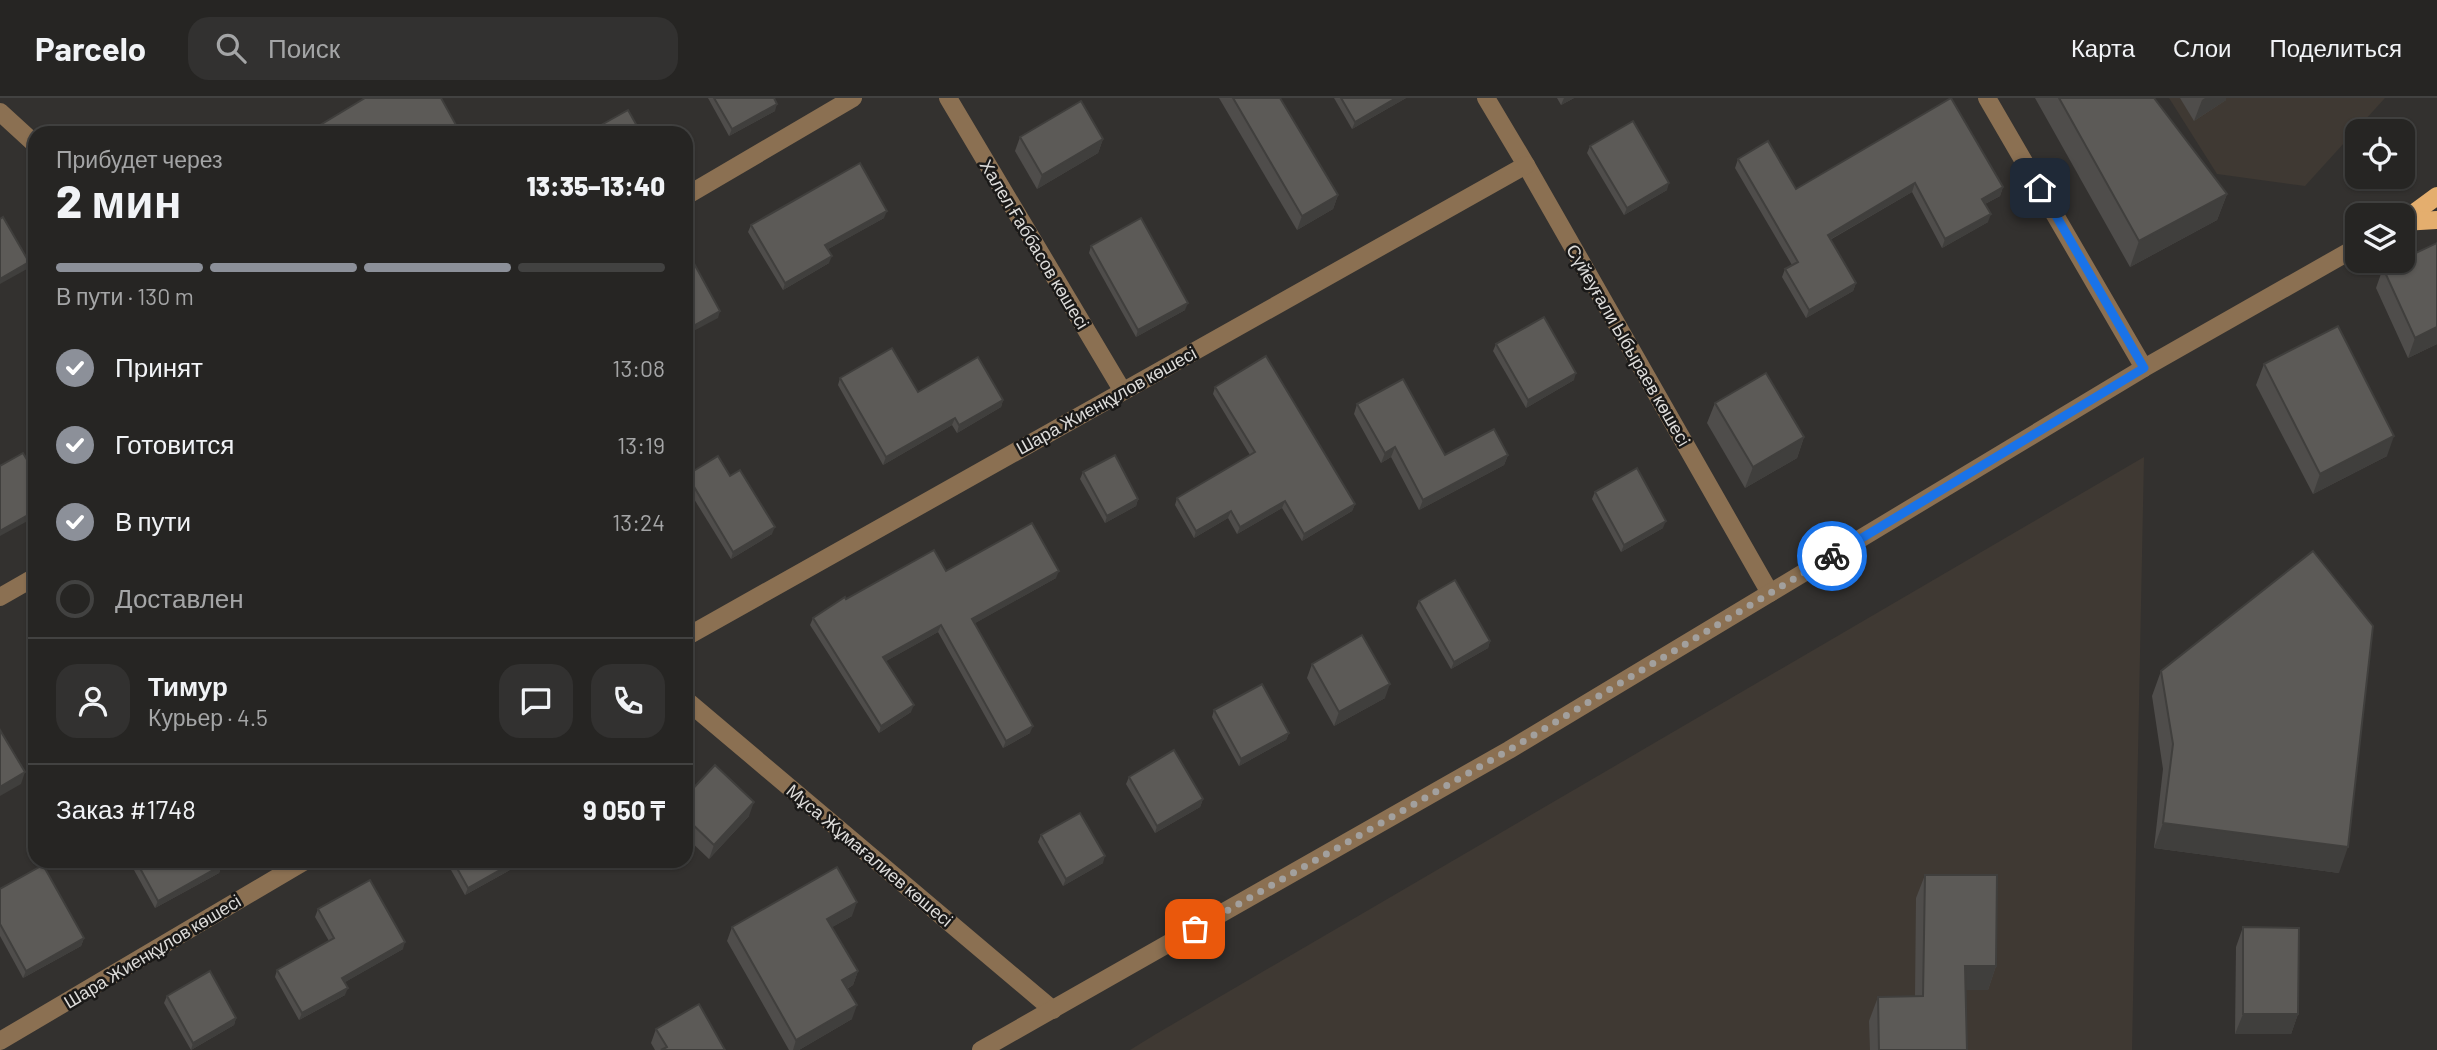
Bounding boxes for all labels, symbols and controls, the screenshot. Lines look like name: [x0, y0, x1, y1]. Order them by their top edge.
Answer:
search box: [188, 17, 678, 80]
text: Parcelo: [35, 28, 146, 68]
icon: search: [212, 29, 250, 67]
text: Поиск: [268, 32, 340, 63]
text: Карта: [2071, 33, 2135, 62]
text: Слои: [2173, 33, 2231, 62]
text: Поделиться: [2269, 33, 2402, 62]
map controls: [2345, 119, 2415, 273]
button: locate: [2345, 119, 2415, 189]
text: Прибудет через: [56, 145, 223, 173]
street label: Халел Ғаббасов көшесі: [976, 155, 1094, 333]
pin: [2010, 158, 2070, 218]
icon: home: [2021, 169, 2059, 207]
text: 13:35–13:40: [526, 170, 665, 201]
text: 2 мин: [56, 172, 181, 227]
button: layers: [2345, 203, 2415, 273]
street label: Сүйеуғали Ыбыраев көшесi: [1562, 240, 1696, 450]
text: В пути · 130 m: [56, 282, 194, 310]
street label: Шара Жиенқұлов көшесі: [1012, 341, 1200, 459]
icon: check: [56, 349, 94, 387]
text: Принят: [115, 351, 203, 382]
text: 13:08: [612, 354, 665, 382]
icon: check: [56, 426, 94, 464]
text: Готовится: [115, 428, 234, 459]
text: 13:19: [617, 431, 665, 459]
icon: check: [56, 503, 94, 541]
text: В пути: [115, 505, 191, 536]
text: 13:24: [612, 508, 665, 536]
courier: [1797, 521, 1867, 591]
icon: bike: [1813, 537, 1851, 575]
text: Доставлен: [115, 582, 244, 613]
button: person: [56, 664, 130, 738]
button: chat: [499, 664, 573, 738]
button: phone: [591, 664, 665, 738]
text: Тимур: [148, 670, 228, 701]
text: Курьер · 4.5: [148, 703, 268, 731]
street label: Мұса Жұмағалиев көшесі: [782, 779, 958, 931]
text: Заказ #1748: [56, 793, 196, 824]
text: 9 050 ₸: [583, 794, 665, 825]
street label: Шара Жиенқұлов көшесі: [59, 889, 245, 1013]
pin: [1165, 899, 1225, 959]
icon: bag: [1176, 910, 1214, 948]

